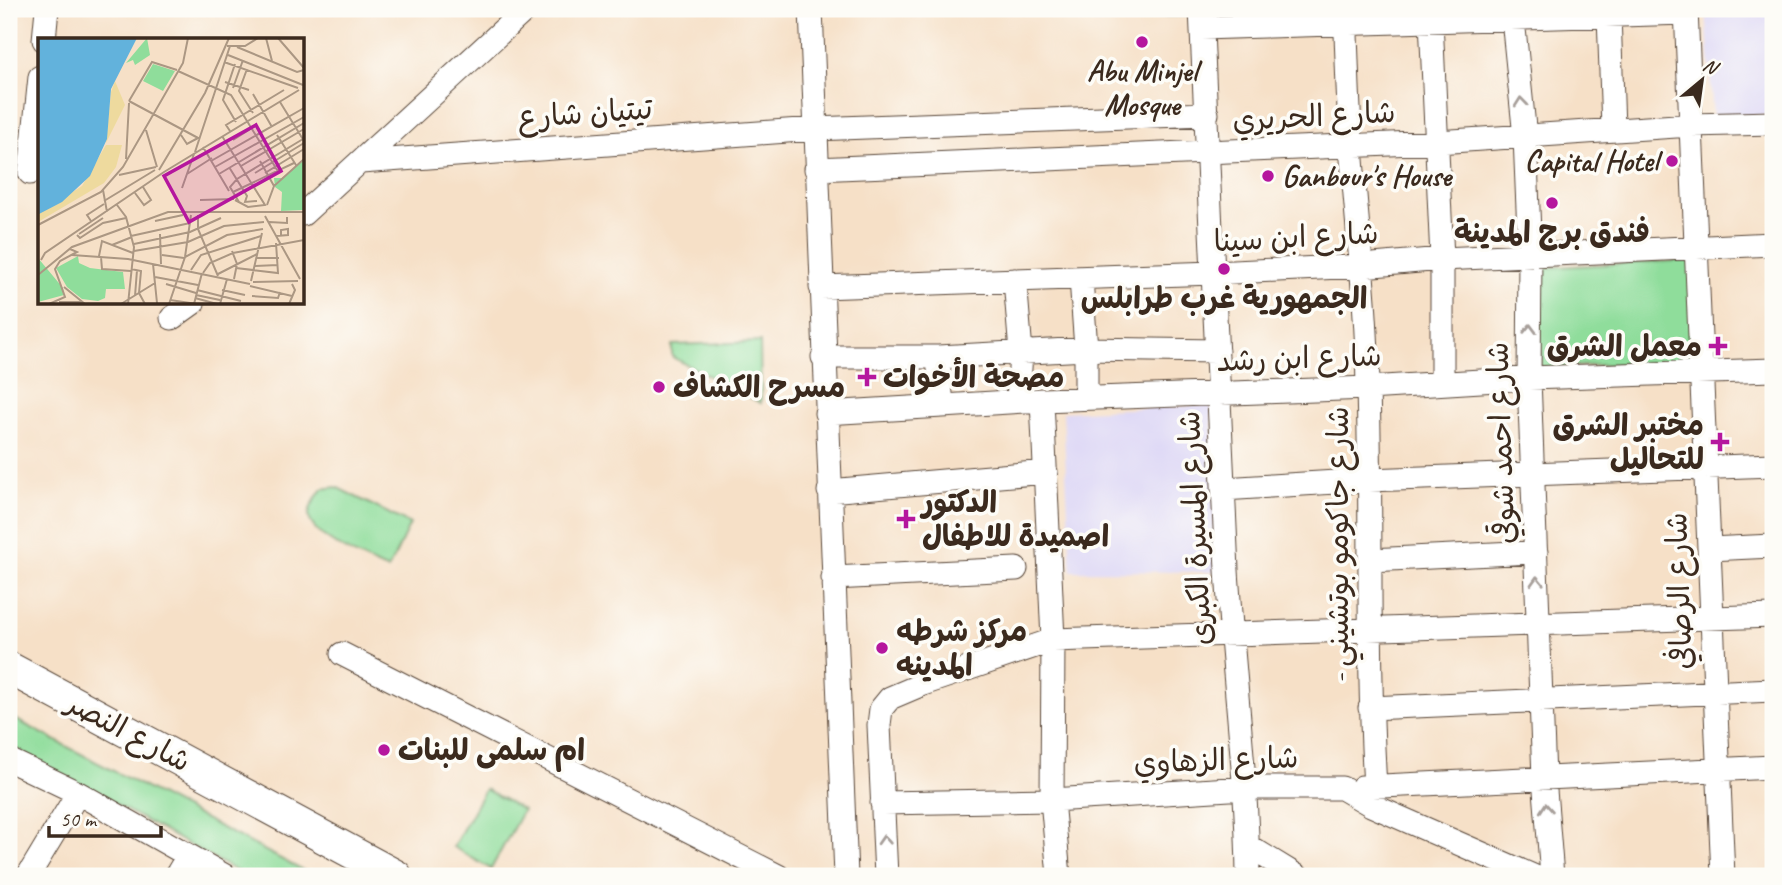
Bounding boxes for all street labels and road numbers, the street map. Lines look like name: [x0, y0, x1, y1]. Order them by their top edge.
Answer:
street label: تيتيان شارع: [516, 89, 654, 139]
street label: شارع الحريري: [1232, 93, 1397, 141]
street label: شارع ابن سينا: [1213, 214, 1379, 262]
street label: شارع ابن رشد: [1216, 336, 1382, 382]
street label: شارع احمد شوقي: [1478, 341, 1526, 545]
street label: - شارع جاكومو بوتشيني: [1319, 406, 1364, 684]
street label: شارع المسيرة الكبرى: [1170, 410, 1222, 646]
street label: شارع الرصافي: [1657, 512, 1703, 670]
street label: شارع النصر: [57, 682, 197, 782]
street label: شارع الزهاوي: [1133, 738, 1299, 784]

